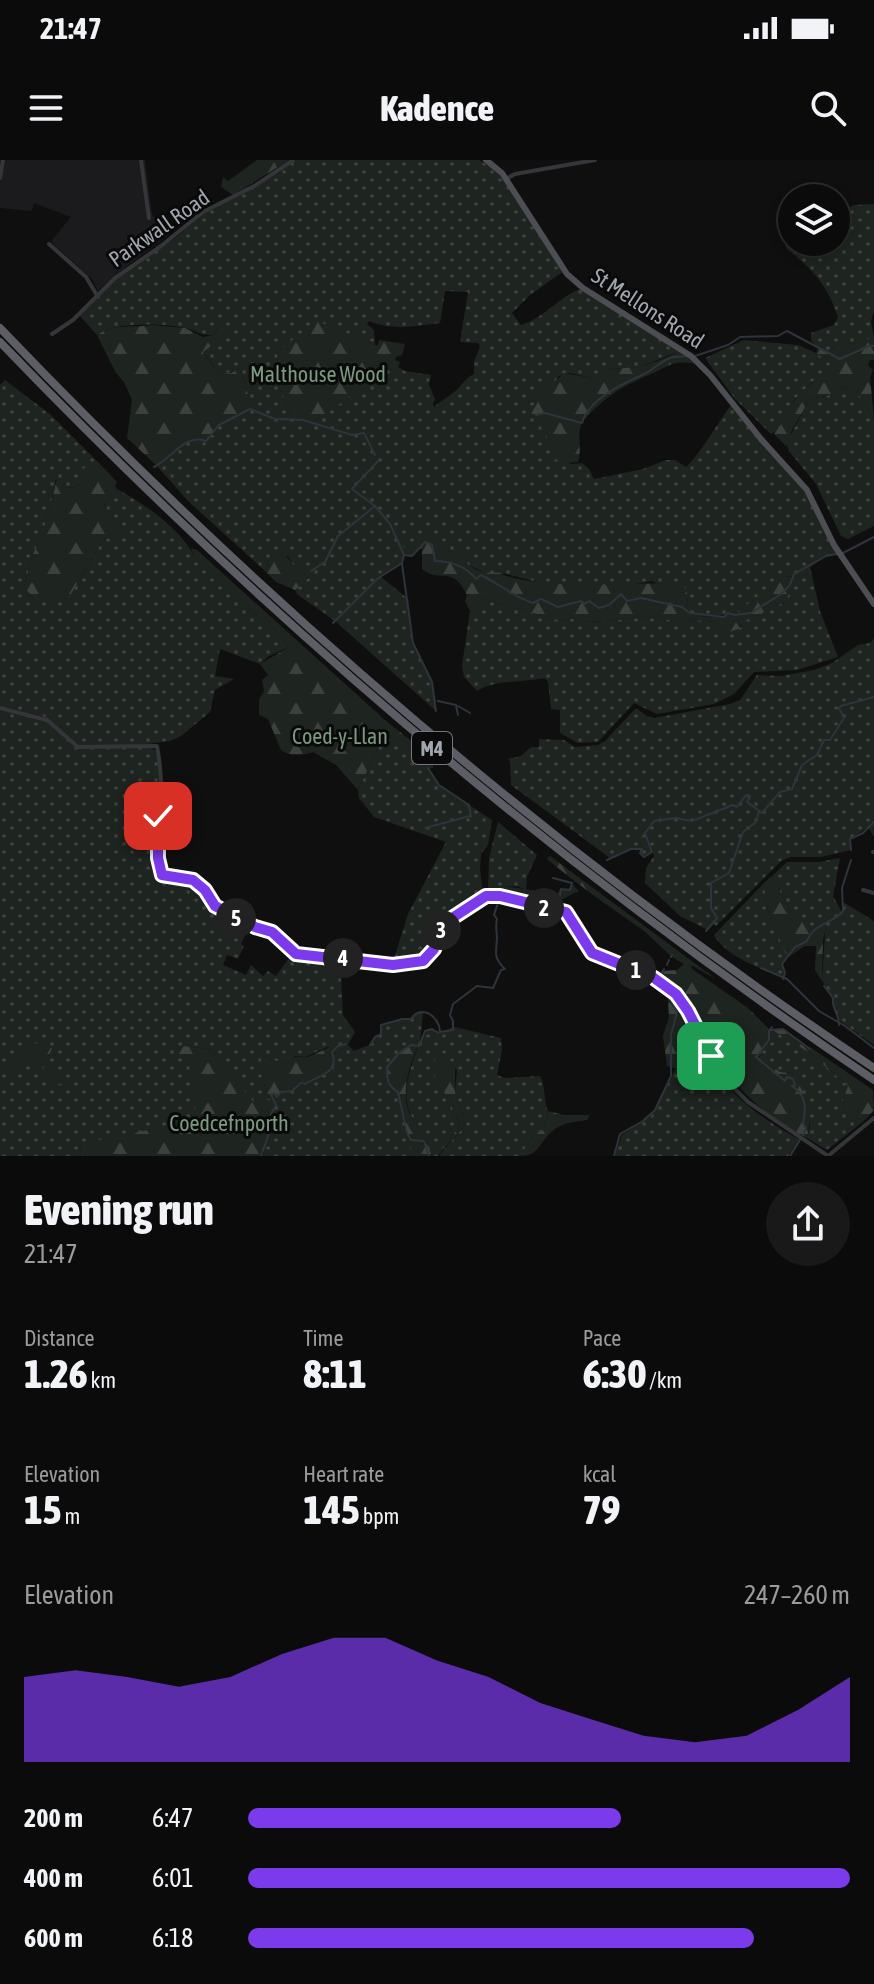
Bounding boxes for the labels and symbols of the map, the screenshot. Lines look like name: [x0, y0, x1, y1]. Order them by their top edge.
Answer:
street label: Parkwall Road: [104, 184, 214, 272]
street label: St Mellons Road: [587, 262, 709, 354]
park label: Malthouse Wood: [250, 361, 386, 387]
park label: Coed-y-Llan: [292, 723, 388, 749]
road number: M4: [412, 732, 452, 764]
pin: [124, 782, 192, 850]
pin: 2: [524, 888, 564, 928]
pin: 5: [216, 898, 256, 938]
pin: 3: [421, 910, 461, 950]
pin: 4: [323, 938, 363, 978]
pin: 1: [616, 950, 656, 990]
pin: [677, 1022, 745, 1090]
park label: Coedcefnporth: [169, 1110, 289, 1136]

